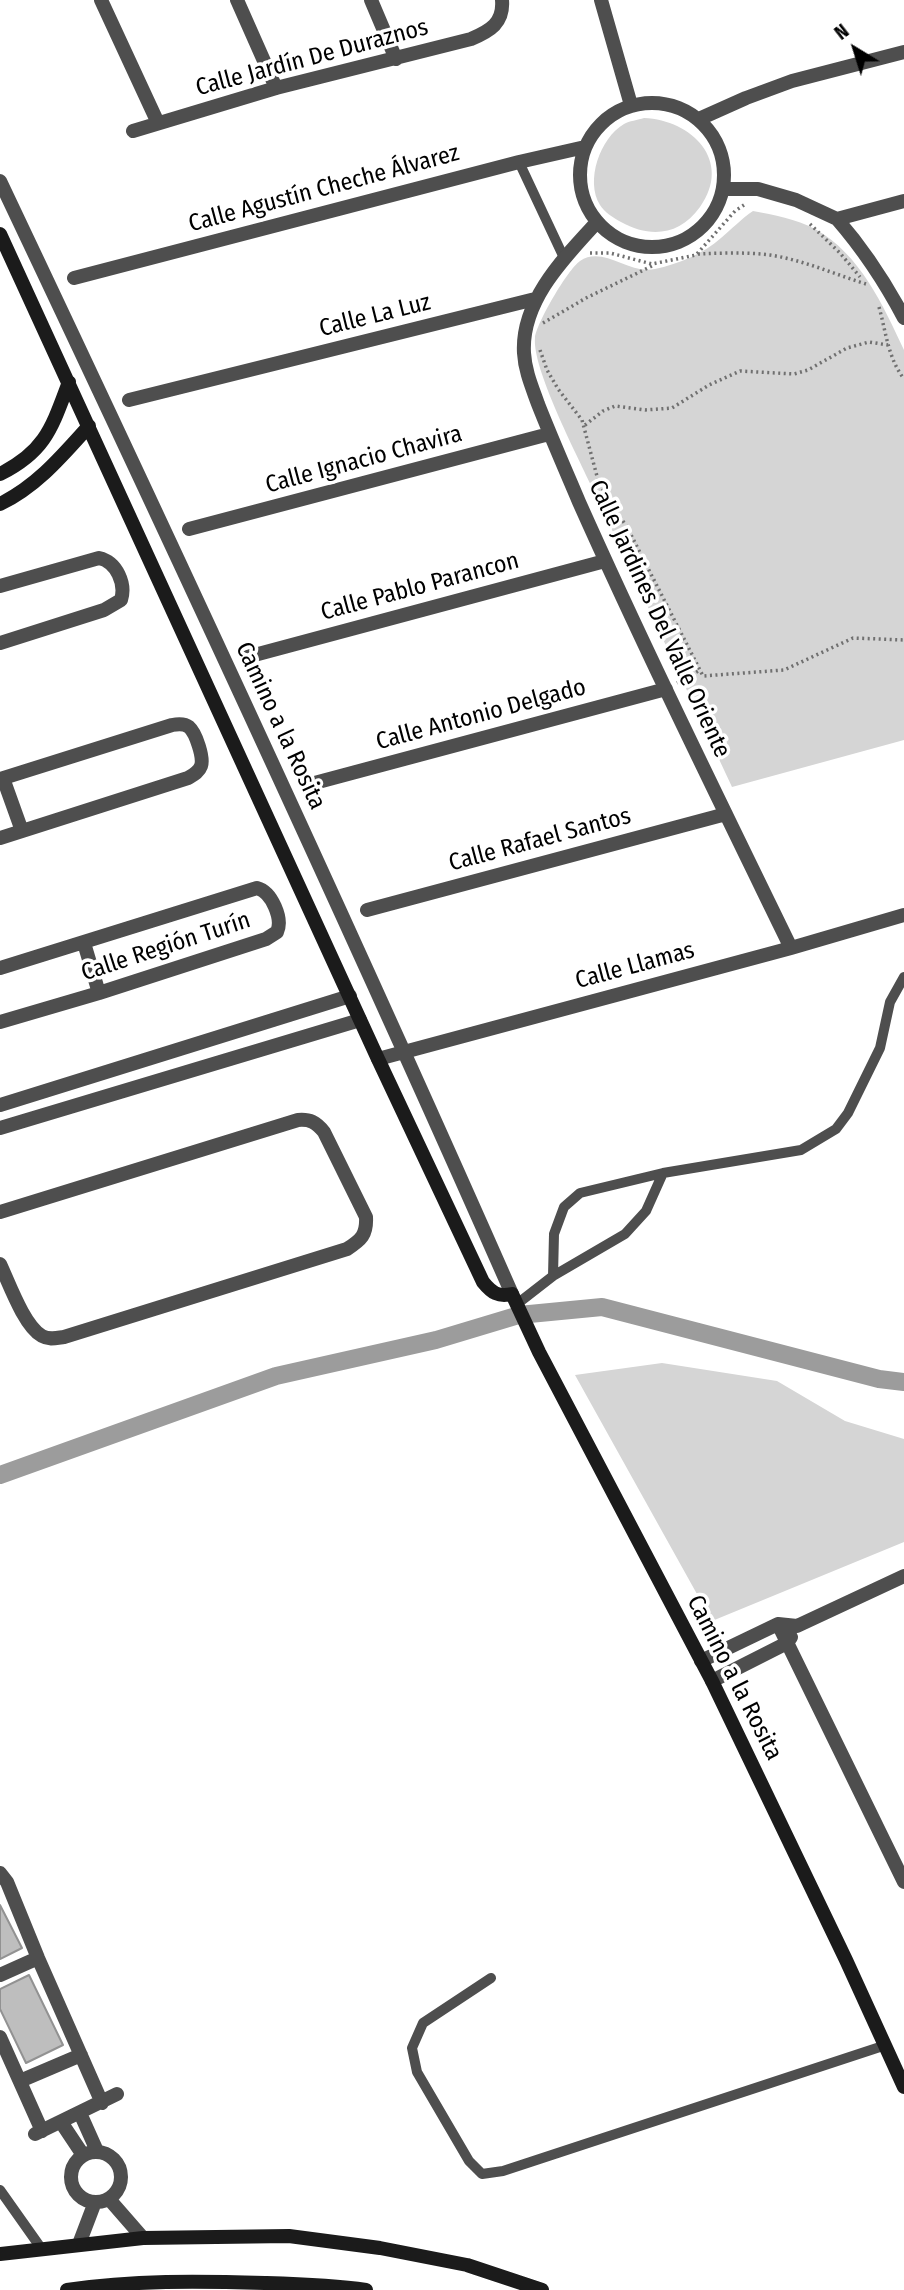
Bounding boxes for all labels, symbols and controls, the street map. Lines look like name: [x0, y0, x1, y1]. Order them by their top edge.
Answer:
street label: Calle Jardín De Duraznos: [193, 13, 431, 103]
north arrow: [820, 14, 890, 84]
text: N: [830, 19, 853, 45]
street label: Calle Agustín Cheche Álvarez: [186, 139, 462, 239]
street label: Calle La Luz: [316, 288, 434, 344]
street label: Calle Ignacio Chavira: [263, 420, 465, 500]
street label: Calle Jardines Del Valle Oriente: [582, 476, 736, 762]
street label: Calle Pablo Parancon: [318, 547, 522, 627]
street label: Camino a la Rosita: [229, 638, 331, 814]
street label: Calle Antonio Delgado: [373, 673, 589, 757]
street label: Calle Rafael Santos: [446, 802, 634, 878]
street label: Calle Región Turín: [78, 906, 254, 988]
street label: Calle Llamas: [572, 936, 698, 996]
street label: Camino a la Rosita: [680, 1591, 788, 1765]

